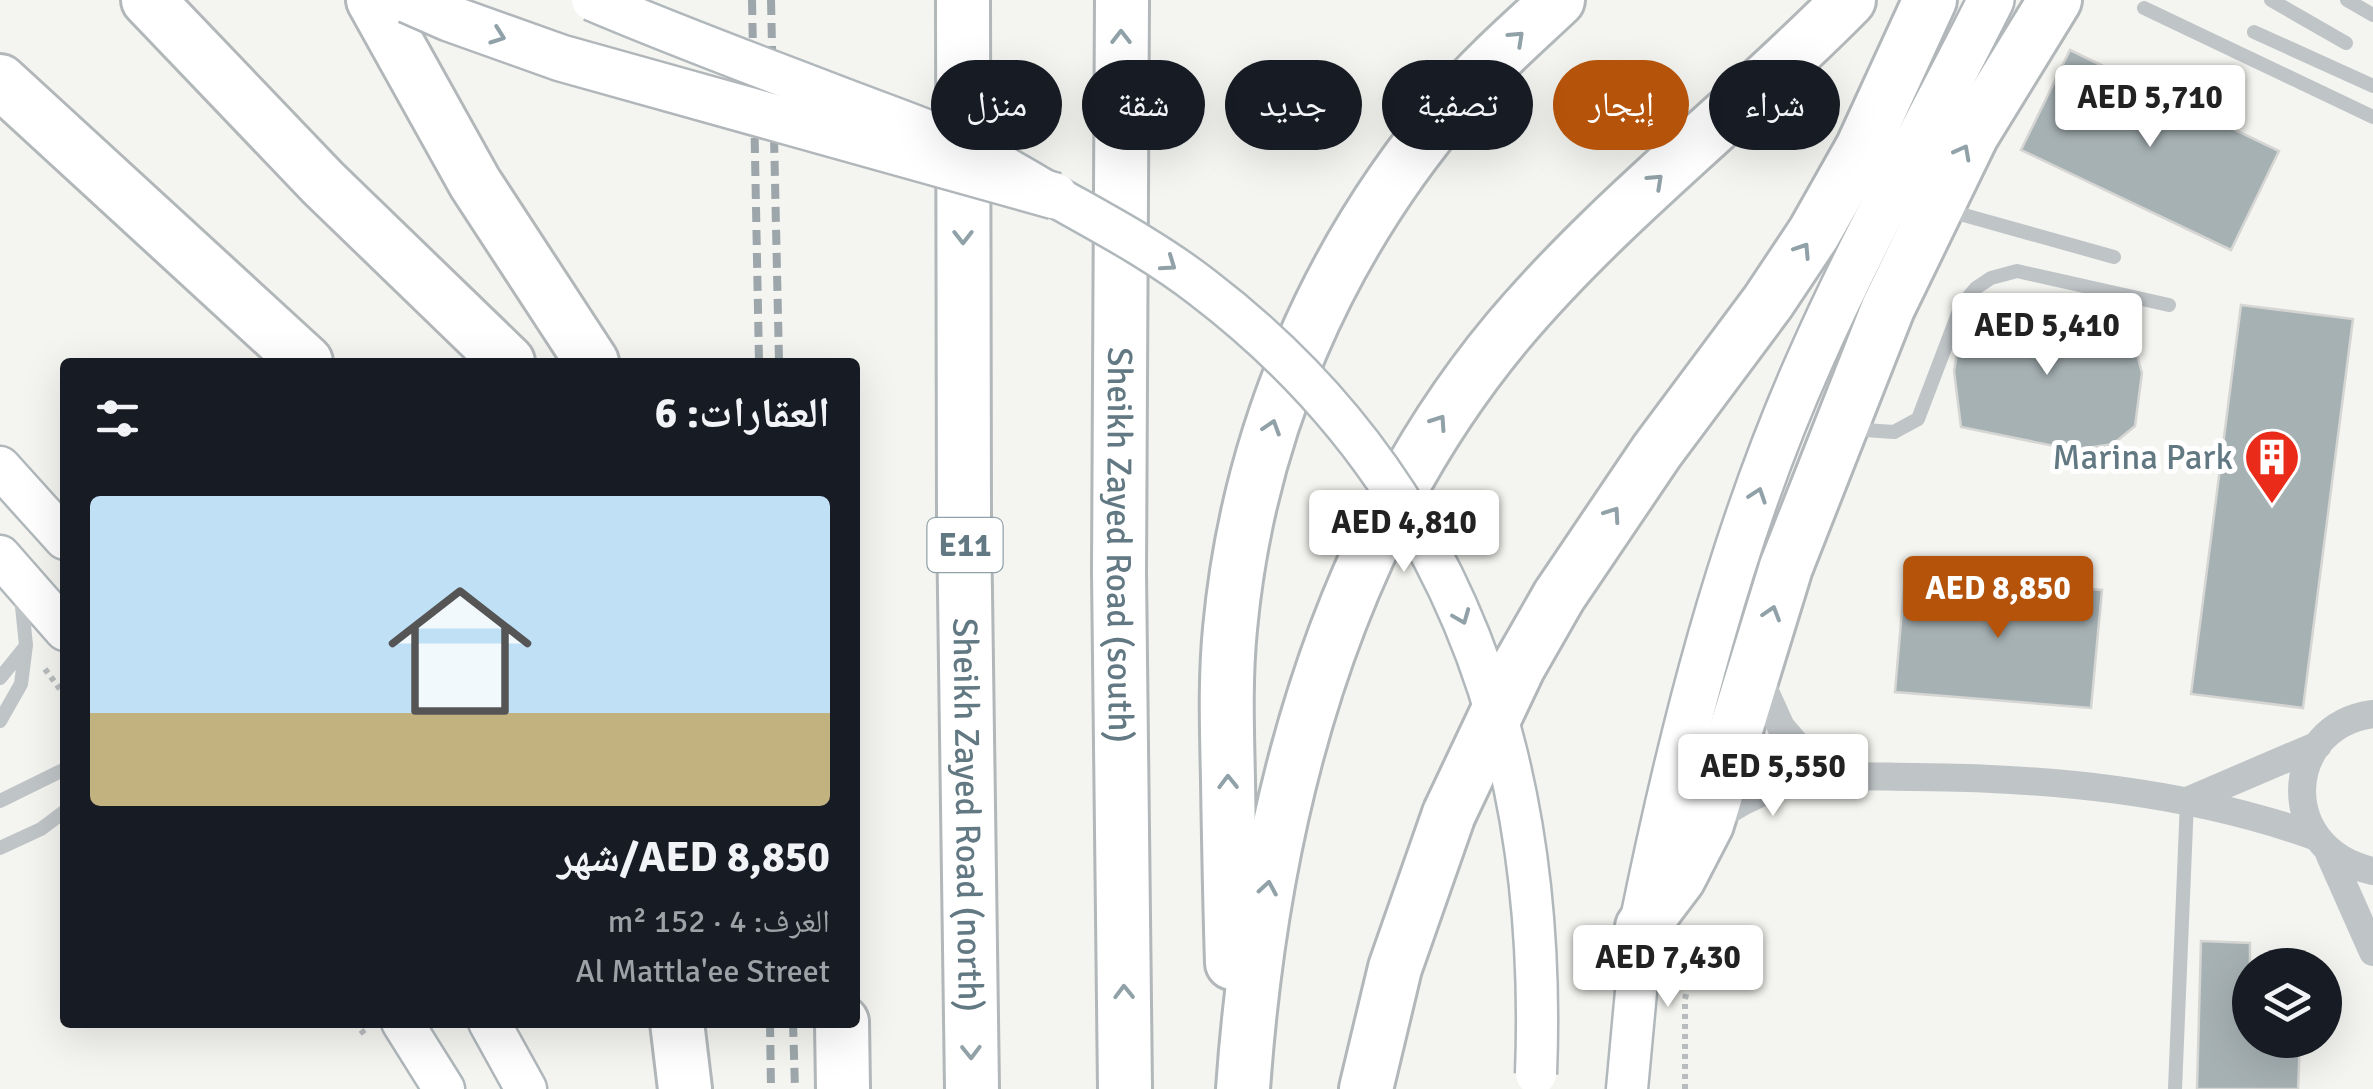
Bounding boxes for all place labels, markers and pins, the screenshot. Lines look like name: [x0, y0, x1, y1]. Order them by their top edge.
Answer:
pin: AED 5,710: [2036, 65, 2264, 150]
pin: AED 5,410: [1933, 293, 2161, 378]
building icon: Marina Park: [2242, 427, 2302, 506]
place label: Marina Park: [2052, 436, 2233, 479]
pin: AED 4,810: [1290, 490, 1518, 575]
pin: AED 8,850: [1884, 556, 2112, 641]
pin: AED 5,550: [1659, 734, 1887, 819]
pin: AED 7,430: [1554, 925, 1782, 1010]

